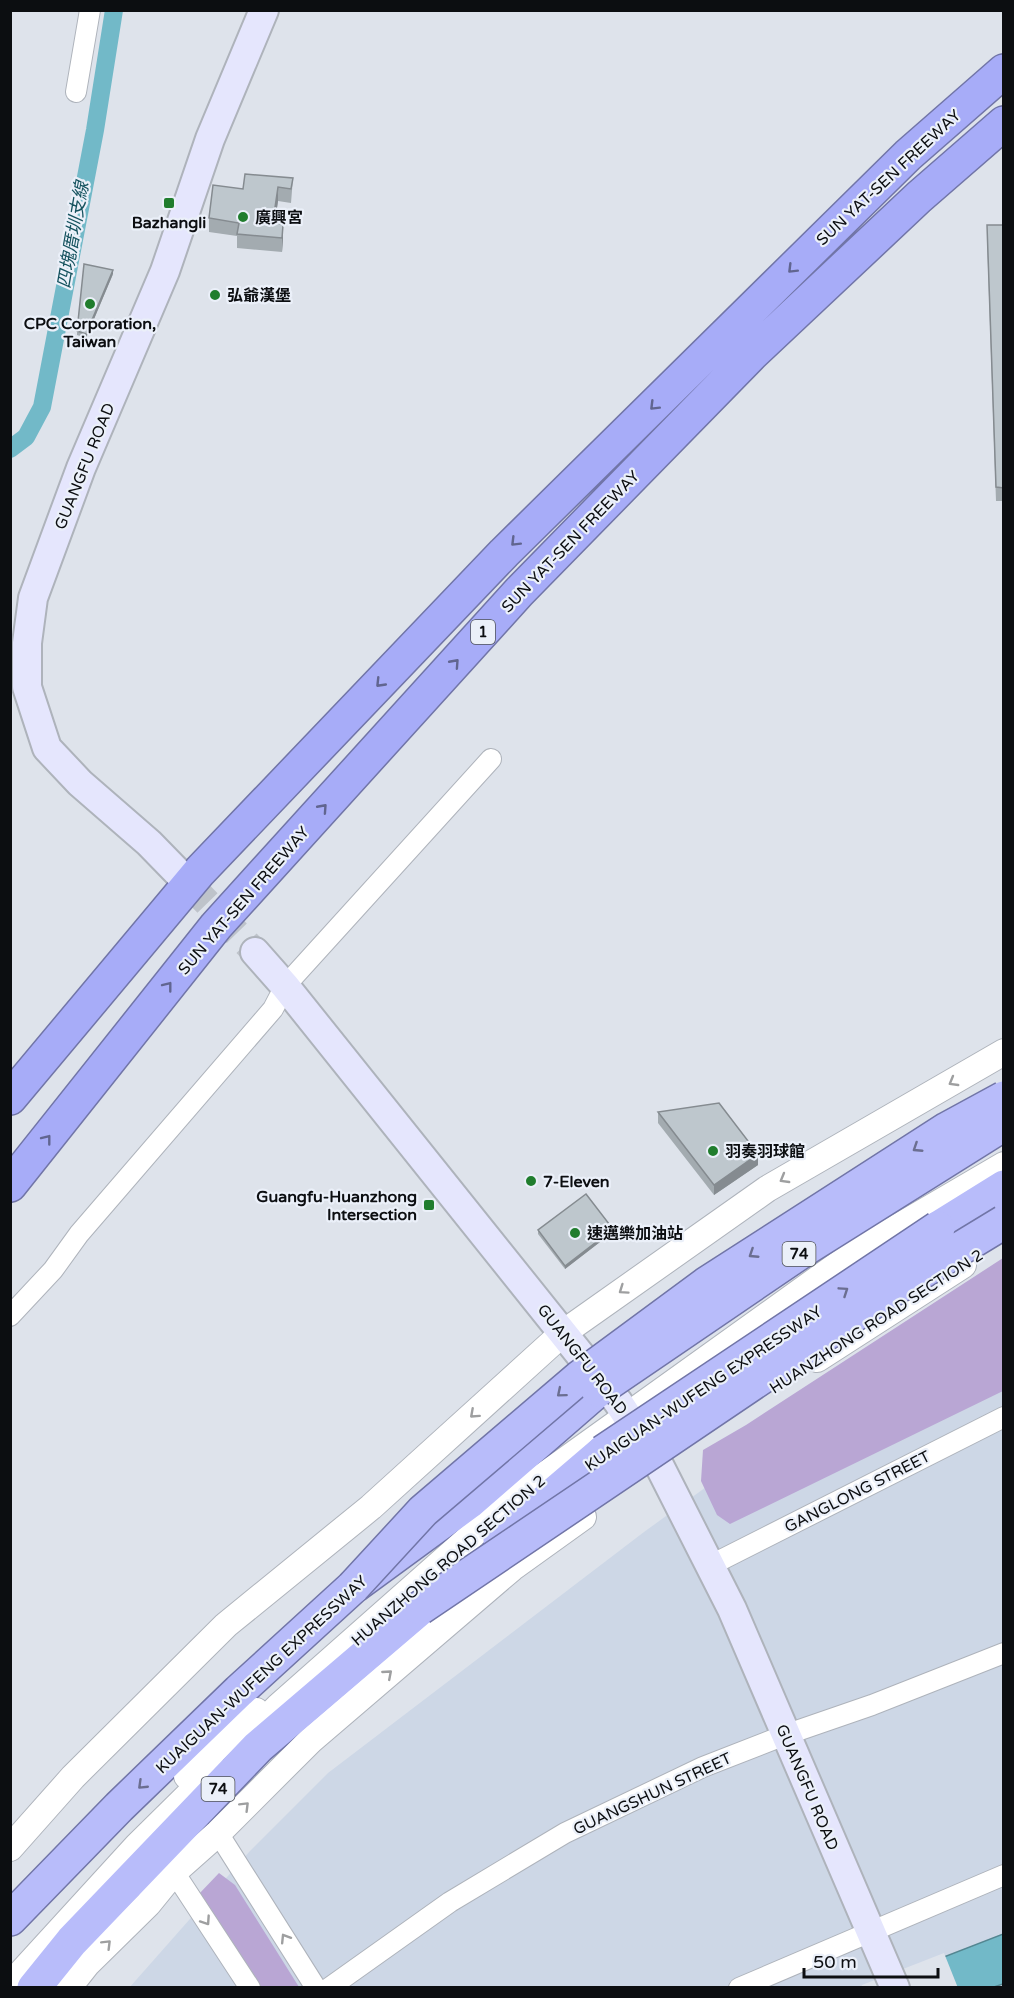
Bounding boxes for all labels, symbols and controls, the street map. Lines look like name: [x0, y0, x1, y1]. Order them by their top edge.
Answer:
street label: SUN YAT-SEN FREEWAY: [812, 106, 965, 250]
water label: 四塊厝圳支線: [53, 178, 94, 290]
marker: Bazhangli: [162, 196, 176, 210]
place label: 廣興宮: [255, 208, 303, 228]
marker: 廣興宮: [236, 210, 250, 224]
place label: Bazhangli: [132, 213, 206, 233]
one-way arrow: [789, 261, 800, 272]
place label: 弘爺漢堡: [227, 286, 291, 306]
marker: 弘爺漢堡: [208, 288, 222, 302]
marker: CPC Corporation, Taiwan: [83, 297, 97, 311]
place label: CPC Corporation, Taiwan: [24, 314, 156, 352]
one-way arrow: [650, 398, 661, 409]
street label: GUANGFU ROAD: [50, 400, 119, 533]
street label: SUN YAT-SEN FREEWAY: [497, 466, 644, 617]
one-way arrow: [511, 535, 522, 546]
road number: 1: [471, 620, 495, 644]
one-way arrow: [448, 660, 459, 670]
one-way arrow: [376, 676, 387, 687]
one-way arrow: [316, 804, 327, 815]
street label: SUN YAT-SEN FREEWAY: [174, 822, 314, 979]
one-way arrow: [161, 982, 172, 993]
one-way arrow: [949, 1074, 959, 1086]
one-way arrow: [39, 1135, 50, 1146]
one-way arrow: [913, 1141, 923, 1153]
place label: 羽奏羽球館: [725, 1142, 805, 1162]
marker: 羽奏羽球館: [706, 1144, 720, 1158]
place label: 7-Eleven: [543, 1172, 610, 1192]
one-way arrow: [780, 1172, 790, 1184]
marker: 7-Eleven: [524, 1174, 538, 1188]
place label: Guangfu-Huanzhong Intersection: [256, 1187, 417, 1225]
marker: Guangfu-Huanzhong Intersection: [422, 1198, 436, 1212]
place label: 速邁樂加油站: [587, 1224, 683, 1244]
marker: 速邁樂加油站: [568, 1226, 582, 1240]
road number: 74: [782, 1242, 816, 1266]
street label: HUANZHONG ROAD SECTION 2: [766, 1245, 987, 1399]
one-way arrow: [748, 1246, 759, 1257]
one-way arrow: [619, 1283, 630, 1294]
one-way arrow: [837, 1287, 848, 1298]
street label: GUANGFU ROAD: [533, 1300, 632, 1419]
street label: KUAIGUAN-WUFENG EXPRESSWAY: [581, 1302, 826, 1476]
one-way arrow: [557, 1386, 568, 1397]
one-way arrow: [470, 1407, 480, 1418]
street label: GANGLONG STREET: [781, 1446, 934, 1537]
street label: HUANZHONG ROAD SECTION 2: [347, 1471, 550, 1651]
street label: KUAIGUAN-WUFENG EXPRESSWAY: [152, 1571, 372, 1778]
one-way arrow: [381, 1670, 392, 1681]
street label: GUANGFU ROAD: [772, 1721, 843, 1853]
street label: GUANGSHUN STREET: [570, 1748, 735, 1839]
road number: 74: [202, 1777, 234, 1801]
one-way arrow: [138, 1778, 148, 1789]
one-way arrow: [237, 1802, 248, 1813]
one-way arrow: [199, 1915, 211, 1925]
one-way arrow: [280, 1934, 292, 1944]
one-way arrow: [100, 1940, 111, 1951]
scale bar: [804, 1941, 938, 1979]
text: 50 m: [813, 1951, 857, 1973]

